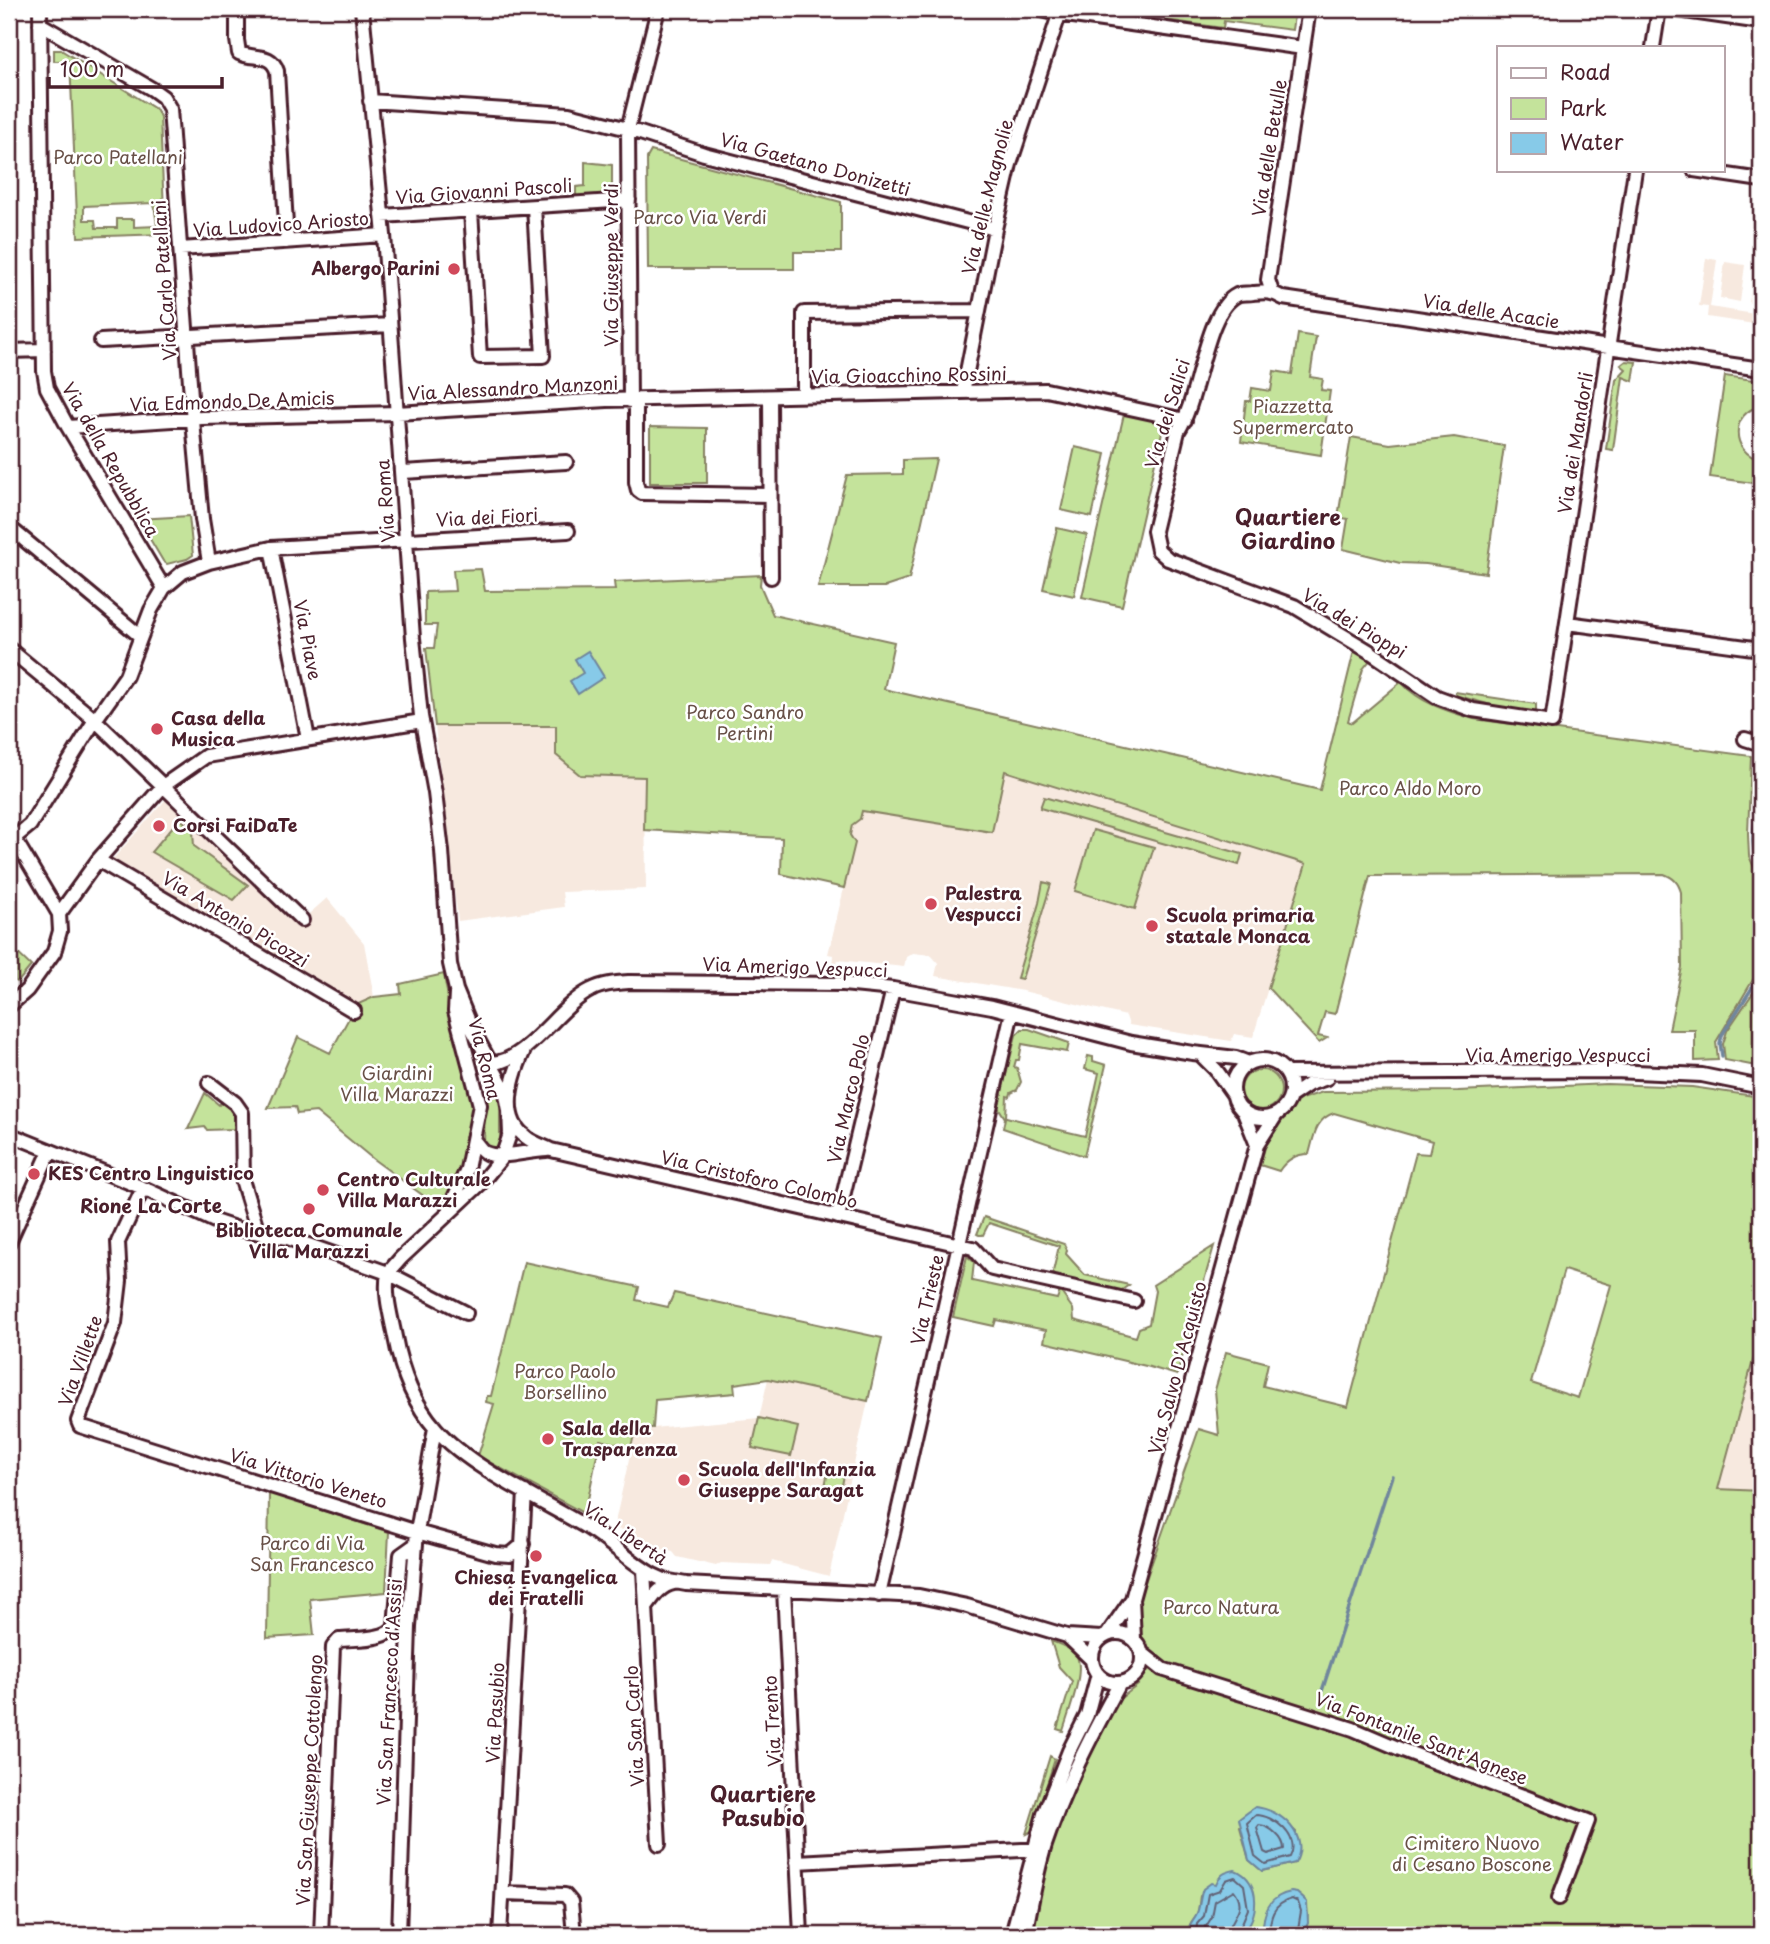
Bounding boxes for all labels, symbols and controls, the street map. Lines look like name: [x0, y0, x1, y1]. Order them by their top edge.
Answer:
scale bar: [49, 46, 222, 90]
legend: [1497, 46, 1724, 172]
text: 100 m: [60, 52, 124, 84]
text: Road: [1560, 55, 1611, 87]
street label: Via delle Betulle: [1244, 77, 1293, 218]
text: Park: [1560, 91, 1607, 123]
street label: Via delle Magnolie: [954, 116, 1019, 277]
street label: Via Gaetano Donizetti: [717, 125, 914, 202]
text: Water: [1560, 125, 1624, 157]
park label: Parco Patellani: [53, 143, 183, 170]
street label: Via Giovanni Pascoli: [395, 171, 573, 210]
street label: Via Giuseppe Verdi: [597, 183, 624, 347]
street label: Via Carlo Patellani: [144, 199, 183, 361]
park label: Parco Via Verdi: [633, 203, 767, 230]
street label: Via Ludovico Ariosto: [192, 204, 370, 243]
place label: Albergo Parini: [312, 254, 440, 281]
marker: Albergo Parini: [446, 261, 462, 277]
street label: Via delle Acacie: [1421, 286, 1562, 335]
street label: Via dei Salici: [1137, 355, 1196, 472]
street label: Via Gioacchino Rossini: [811, 359, 1007, 390]
street label: Via Alessandro Manzoni: [407, 369, 619, 406]
street label: Via dei Mandorli: [1550, 370, 1599, 516]
street label: Via della Repubblica: [56, 377, 167, 542]
street label: Via Edmondo De Amicis: [129, 383, 335, 418]
park label: Piazzetta Supermercato: [1232, 392, 1354, 440]
street label: Via Roma: [368, 458, 401, 544]
street label: Via dei Fiori: [435, 500, 539, 533]
district label: Quartiere Giardino: [1235, 500, 1341, 556]
street label: Via dei Pioppi: [1297, 581, 1412, 665]
street label: Via Piave: [287, 597, 330, 682]
park label: Parco Sandro Pertini: [686, 698, 804, 746]
place label: Casa della Musica: [171, 704, 265, 752]
marker: Casa della Musica: [149, 721, 165, 737]
park label: Parco Aldo Moro: [1339, 774, 1481, 801]
place label: Corsi FaiDaTe: [173, 811, 298, 838]
marker: Corsi FaiDaTe: [151, 818, 167, 834]
street label: Via Antonio Picozzi: [157, 864, 314, 973]
place label: Palestra Vespucci: [945, 879, 1023, 927]
marker: Palestra Vespucci: [923, 896, 939, 912]
place label: Scuola primaria statale Monaca: [1166, 901, 1315, 949]
marker: Scuola primaria statale Monaca: [1144, 918, 1160, 934]
street label: Via Amerigo Vespucci: [702, 950, 888, 983]
street label: Via Roma: [462, 1015, 509, 1102]
street label: Via Marco Polo: [819, 1031, 876, 1166]
street label: Via Amerigo Vespucci: [1465, 1041, 1651, 1068]
park label: Giardini Villa Marazzi: [340, 1059, 454, 1107]
street label: Via Cristoforo Colombo: [658, 1143, 860, 1214]
place label: KES Centro Linguistico: [48, 1159, 254, 1186]
place label: Centro Culturale Villa Marazzi: [337, 1165, 491, 1213]
marker: KES Centro Linguistico: [26, 1166, 42, 1182]
marker: Centro Culturale Villa Marazzi: [315, 1182, 331, 1198]
district label: Rione La Corte: [80, 1191, 222, 1219]
marker: Biblioteca Comunale Villa Marazzi: [301, 1201, 317, 1217]
place label: Biblioteca Comunale Villa Marazzi: [215, 1216, 403, 1264]
street label: Via Trieste: [903, 1252, 950, 1348]
street label: Via Salvo D'Acquisto: [1140, 1278, 1213, 1457]
street label: Via Villette: [51, 1311, 109, 1410]
park label: Parco Paolo Borsellino: [514, 1357, 616, 1405]
place label: Sala della Trasparenza: [562, 1414, 677, 1462]
marker: Sala della Trasparenza: [540, 1431, 556, 1447]
street label: Via Vittorio Veneto: [226, 1441, 391, 1514]
place label: Scuola dell'Infanzia Giuseppe Saragat: [698, 1455, 877, 1503]
marker: Scuola dell'Infanzia Giuseppe Saragat: [676, 1472, 692, 1488]
street label: Via Libertà: [578, 1494, 674, 1571]
park label: Parco di Via San Francesco: [250, 1529, 374, 1577]
marker: Chiesa Evangelica dei Fratelli: [528, 1548, 544, 1564]
place label: Chiesa Evangelica dei Fratelli: [454, 1563, 618, 1611]
street label: Via San Francesco d'Assisi: [369, 1578, 408, 1806]
park label: Parco Natura: [1163, 1593, 1280, 1620]
street label: Via San Giuseppe Cottolengo: [288, 1653, 329, 1906]
street label: Via Pasubio: [478, 1662, 511, 1764]
street label: Via San Carlo: [617, 1665, 650, 1787]
street label: Via Trento: [756, 1675, 787, 1768]
street label: Via Fontanile Sant'Agnese: [1311, 1684, 1532, 1791]
district label: Quartiere Pasubio: [710, 1777, 816, 1833]
park label: Cimitero Nuovo di Cesano Boscone: [1392, 1829, 1552, 1877]

